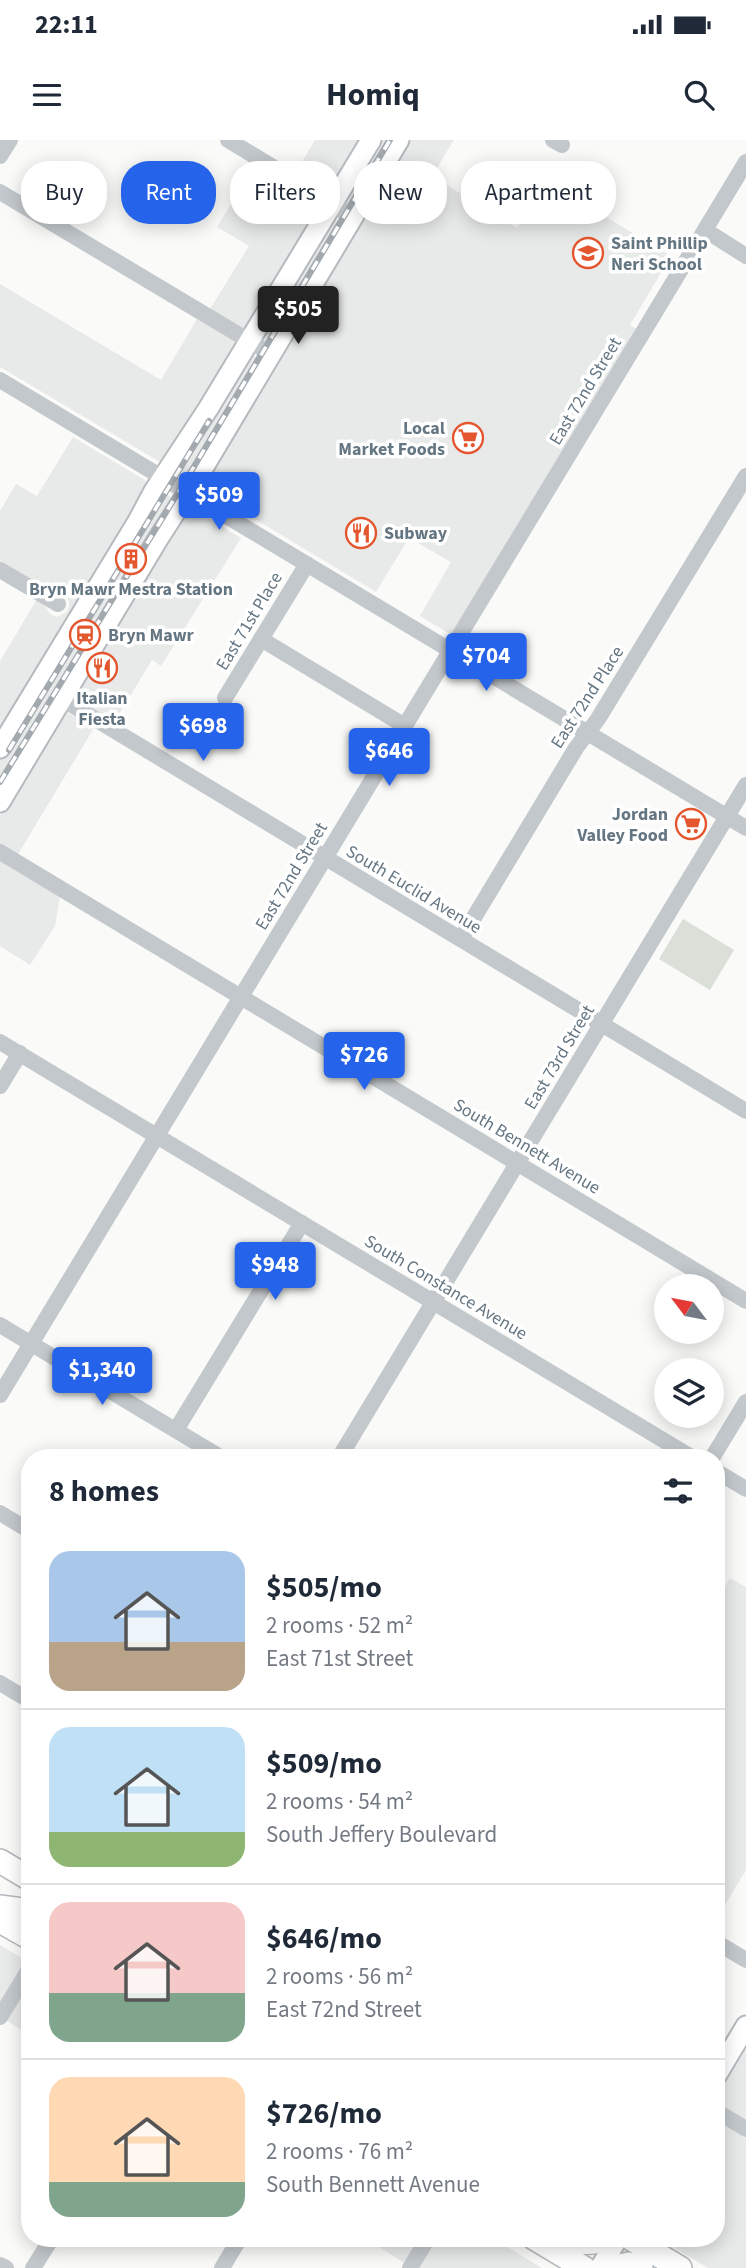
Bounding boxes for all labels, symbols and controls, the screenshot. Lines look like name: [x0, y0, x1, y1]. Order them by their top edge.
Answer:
text: 22:11: [35, 6, 98, 43]
text: Homiq: [326, 72, 420, 118]
icon: menu: [28, 76, 66, 114]
icon: search: [680, 76, 718, 114]
chip: Buy: [21, 161, 107, 224]
chip: Rent: [121, 161, 216, 224]
chip: Filters: [230, 161, 340, 224]
chip: New: [354, 161, 447, 224]
chip: Apartment: [461, 161, 616, 224]
place label: Saint Phillip Neri School: [611, 231, 708, 277]
school or university icon: Saint Phillip Neri School: [571, 236, 605, 270]
pin: $505: [257, 286, 339, 346]
text: $505: [274, 292, 322, 325]
street label: East 72nd Street: [543, 333, 628, 450]
place label: Local Market Foods: [338, 416, 445, 462]
supermarket icon: Local Market Foods: [451, 421, 485, 455]
pin: $509: [178, 472, 260, 532]
text: $509: [195, 478, 243, 511]
restaurant icon: Subway: [344, 516, 378, 550]
place label: Subway: [384, 521, 448, 546]
building icon: Bryn Mawr Mestra Station: [114, 542, 148, 576]
street label: East 71st Place: [210, 567, 289, 675]
place label: Bryn Mawr Mestra Station: [29, 577, 233, 602]
station icon: Bryn Mawr: [68, 618, 102, 652]
place label: Bryn Mawr: [108, 623, 195, 648]
pin: $704: [445, 634, 527, 693]
text: $704: [462, 639, 510, 672]
street label: East 72nd Place: [545, 641, 630, 753]
restaurant icon: Italian Fiesta: [85, 651, 119, 685]
place label: Italian Fiesta: [76, 686, 128, 732]
pin: $698: [162, 704, 244, 763]
text: $698: [179, 709, 227, 742]
pin: $646: [348, 728, 430, 788]
text: $646: [365, 734, 413, 767]
place label: Jordan Valley Food: [576, 802, 668, 848]
supermarket icon: Jordan Valley Food: [674, 807, 708, 841]
street label: East 72nd Street: [249, 818, 334, 935]
street label: South Euclid Avenue: [341, 839, 486, 940]
street label: East 73rd Street: [518, 1000, 601, 1114]
pin: $726: [323, 1032, 405, 1092]
text: $726: [340, 1038, 388, 1071]
street label: South Bennett Avenue: [449, 1093, 605, 1200]
street label: South Constance Avenue: [360, 1229, 532, 1346]
pin: $948: [234, 1242, 316, 1302]
text: $948: [251, 1248, 299, 1281]
north arrow: [654, 1274, 724, 1344]
map controls: [654, 1274, 724, 1428]
pin: $1,340: [45, 1348, 159, 1407]
text: $1,340: [68, 1353, 136, 1386]
button: layers: [654, 1358, 724, 1428]
text: 8 homes: [49, 1470, 159, 1513]
icon: filters: [659, 1472, 697, 1510]
text: $505/mo: [266, 1566, 382, 1609]
icon: home: [105, 1579, 189, 1663]
text: 2 rooms · 52 m²: [266, 1609, 413, 1642]
text: East 71st Street: [266, 1642, 413, 1675]
text: $509/mo: [266, 1742, 382, 1785]
icon: home: [105, 1755, 189, 1839]
text: 2 rooms · 54 m²: [266, 1785, 413, 1818]
text: South Jeffery Boulevard: [266, 1818, 497, 1851]
text: $646/mo: [266, 1917, 382, 1960]
icon: home: [105, 1930, 189, 2014]
text: 2 rooms · 56 m²: [266, 1960, 413, 1993]
text: East 72nd Street: [266, 1993, 422, 2026]
text: $726/mo: [266, 2092, 382, 2135]
icon: home: [105, 2105, 189, 2189]
text: 2 rooms · 76 m²: [266, 2135, 413, 2168]
text: South Bennett Avenue: [266, 2168, 480, 2201]

